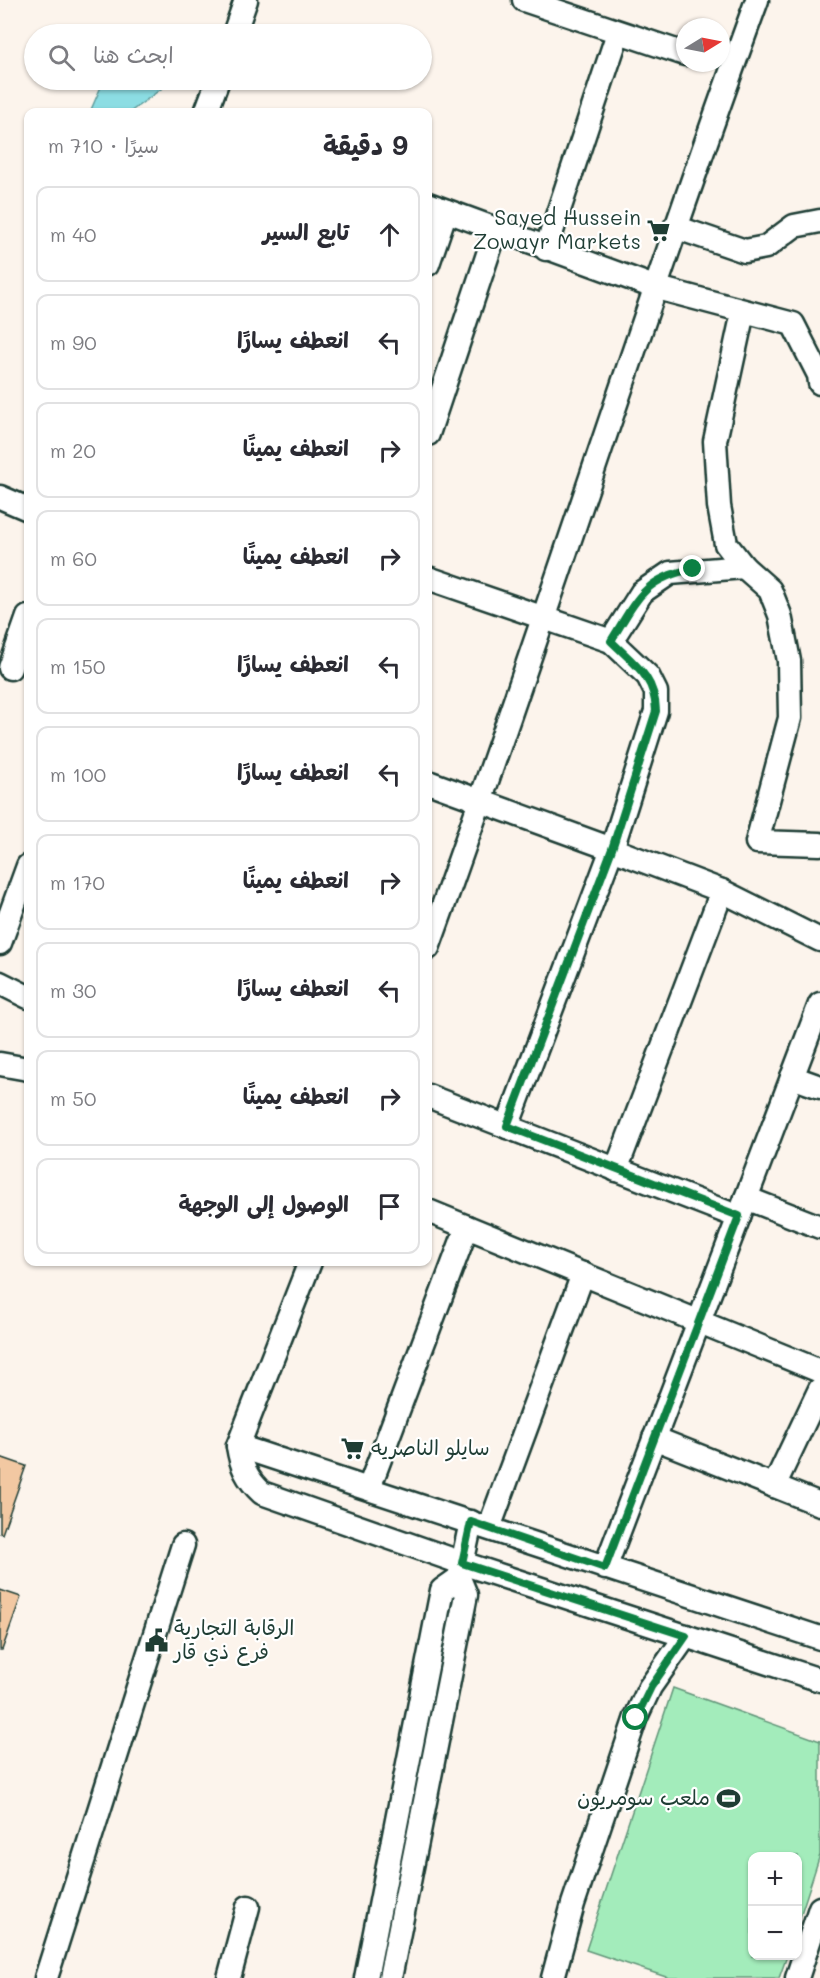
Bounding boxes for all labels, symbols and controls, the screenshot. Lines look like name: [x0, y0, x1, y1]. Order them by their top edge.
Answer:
north arrow: [676, 18, 730, 72]
search box: [24, 24, 432, 90]
text: ابحث هنا: [93, 40, 174, 69]
icon: search: [45, 41, 78, 74]
text: 9 دقيقة: [323, 128, 408, 162]
text: سيرًا · 710 m: [48, 132, 159, 158]
place label: Sayed Hussein Zowayr Markets: [473, 203, 641, 254]
text: تابع السير: [263, 217, 349, 246]
supermarket icon: Sayed Hussein Zowayr Markets: [646, 217, 672, 243]
icon: ahead: [373, 218, 406, 251]
text: 40 m: [50, 221, 96, 247]
text: انعطف يسارًا: [237, 325, 349, 354]
icon: left: [373, 326, 406, 359]
text: 90 m: [50, 329, 97, 355]
text: انعطف يمينًا: [243, 433, 349, 462]
icon: right: [373, 434, 406, 467]
text: 20 m: [50, 437, 96, 463]
text: انعطف يمينًا: [243, 541, 349, 570]
icon: right: [373, 542, 406, 575]
text: 60 m: [50, 545, 97, 571]
route end: [679, 555, 705, 581]
text: انعطف يسارًا: [237, 649, 349, 678]
icon: left: [373, 650, 406, 683]
text: 150 m: [50, 653, 105, 679]
text: انعطف يسارًا: [237, 757, 349, 786]
icon: left: [373, 758, 406, 791]
text: 100 m: [50, 761, 106, 787]
text: انعطف يمينًا: [243, 865, 349, 894]
icon: right: [373, 866, 406, 899]
text: 170 m: [50, 869, 105, 895]
text: انعطف يسارًا: [237, 973, 349, 1002]
icon: left: [373, 974, 406, 1007]
text: 30 m: [50, 977, 96, 1003]
text: انعطف يمينًا: [243, 1081, 349, 1110]
icon: right: [373, 1082, 406, 1115]
text: 50 m: [50, 1085, 96, 1111]
text: الوصول إلى الوجهة: [178, 1189, 349, 1218]
icon: arrive: [373, 1190, 406, 1223]
place label: سايلو الناصريه: [371, 1433, 490, 1462]
supermarket icon: سايلو الناصريه: [340, 1435, 366, 1461]
place label: الرقابة التجارية فرع ذي قار: [172, 1613, 295, 1667]
public building icon: الرقابة التجارية فرع ذي قار: [143, 1627, 169, 1653]
route start: [622, 1704, 648, 1730]
place label: ملعب سومريون: [577, 1783, 710, 1812]
sports icon: ملعب سومريون: [715, 1785, 741, 1811]
map controls: [748, 1852, 802, 1960]
button: +: [748, 1852, 802, 1906]
button: −: [748, 1906, 802, 1960]

